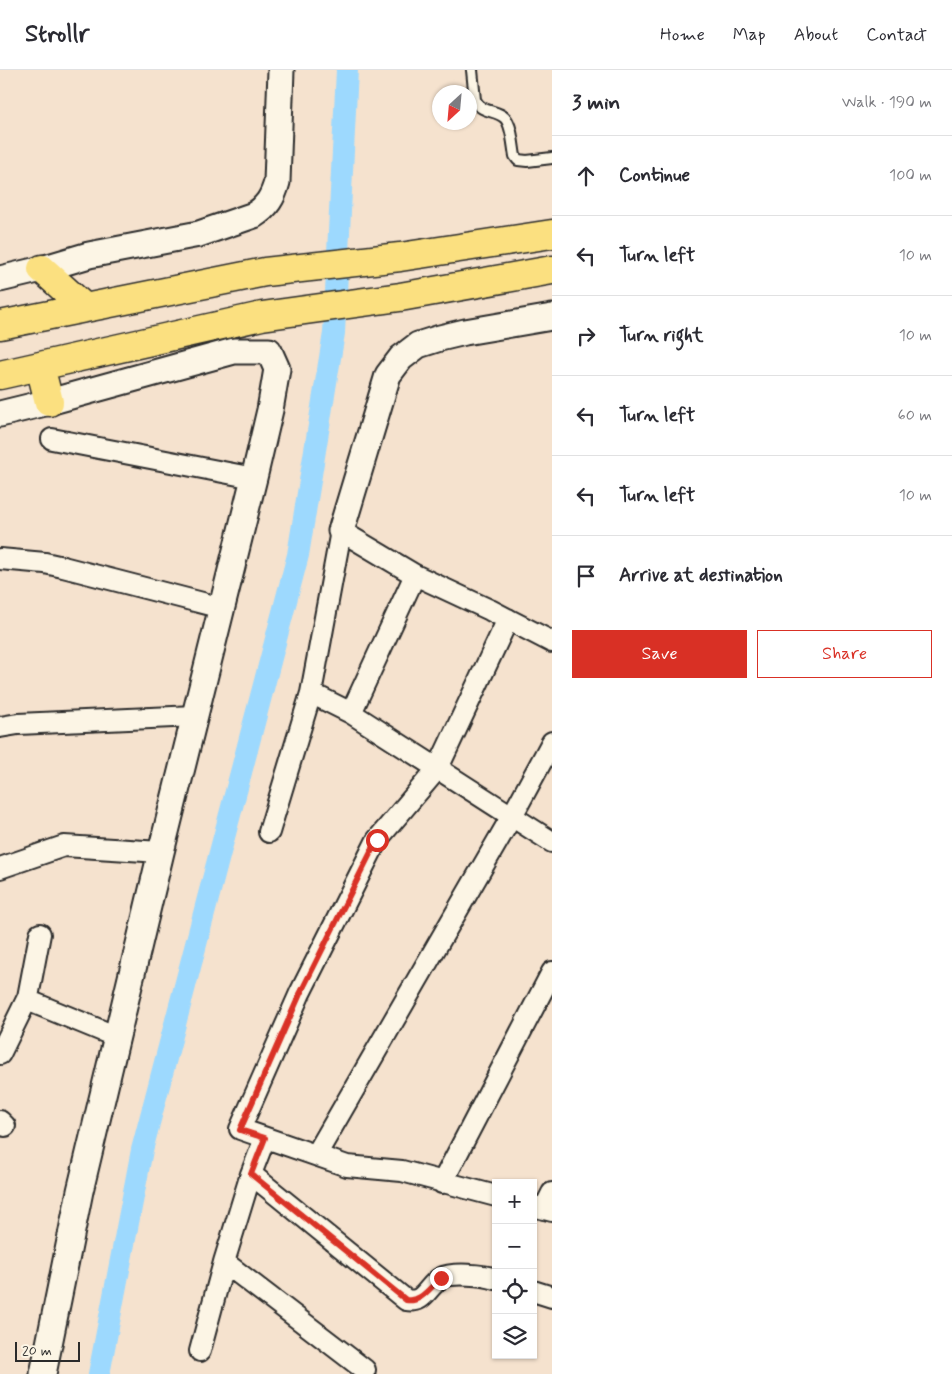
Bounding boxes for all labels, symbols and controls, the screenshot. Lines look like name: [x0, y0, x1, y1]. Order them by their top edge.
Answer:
text: Strollr: [25, 19, 89, 50]
text: Home: [660, 23, 705, 47]
text: Map: [733, 23, 766, 47]
text: About: [794, 23, 838, 47]
text: Contact: [866, 23, 927, 47]
north arrow: [432, 85, 477, 130]
text: 3 min: [572, 89, 620, 117]
text: Walk · 190 m: [842, 92, 932, 113]
icon: ahead: [572, 162, 600, 190]
text: Continue: [619, 163, 690, 188]
text: 100 m: [889, 165, 932, 186]
icon: left: [572, 242, 600, 270]
text: Turn left: [619, 243, 695, 268]
text: 10 m: [899, 245, 932, 266]
icon: right: [572, 322, 600, 350]
text: Turn right: [619, 323, 703, 348]
text: 10 m: [899, 325, 932, 346]
icon: left: [572, 402, 600, 430]
text: Turn left: [619, 403, 695, 428]
text: 60 m: [898, 405, 932, 426]
icon: left: [572, 482, 600, 510]
text: Turn left: [619, 483, 695, 508]
text: 10 m: [899, 485, 932, 506]
icon: arrive: [572, 562, 600, 590]
text: Arrive at destination: [619, 563, 783, 588]
button: Save: [572, 630, 747, 678]
button: Share: [757, 630, 932, 678]
route start: [366, 829, 389, 852]
map controls: [492, 1179, 537, 1359]
button: +: [492, 1179, 537, 1224]
button: −: [492, 1224, 537, 1269]
route end: [430, 1267, 453, 1290]
button: locate: [492, 1269, 537, 1314]
button: layers: [492, 1314, 537, 1359]
scale bar: [15, 1339, 80, 1362]
text: 20 m: [22, 1342, 52, 1360]

